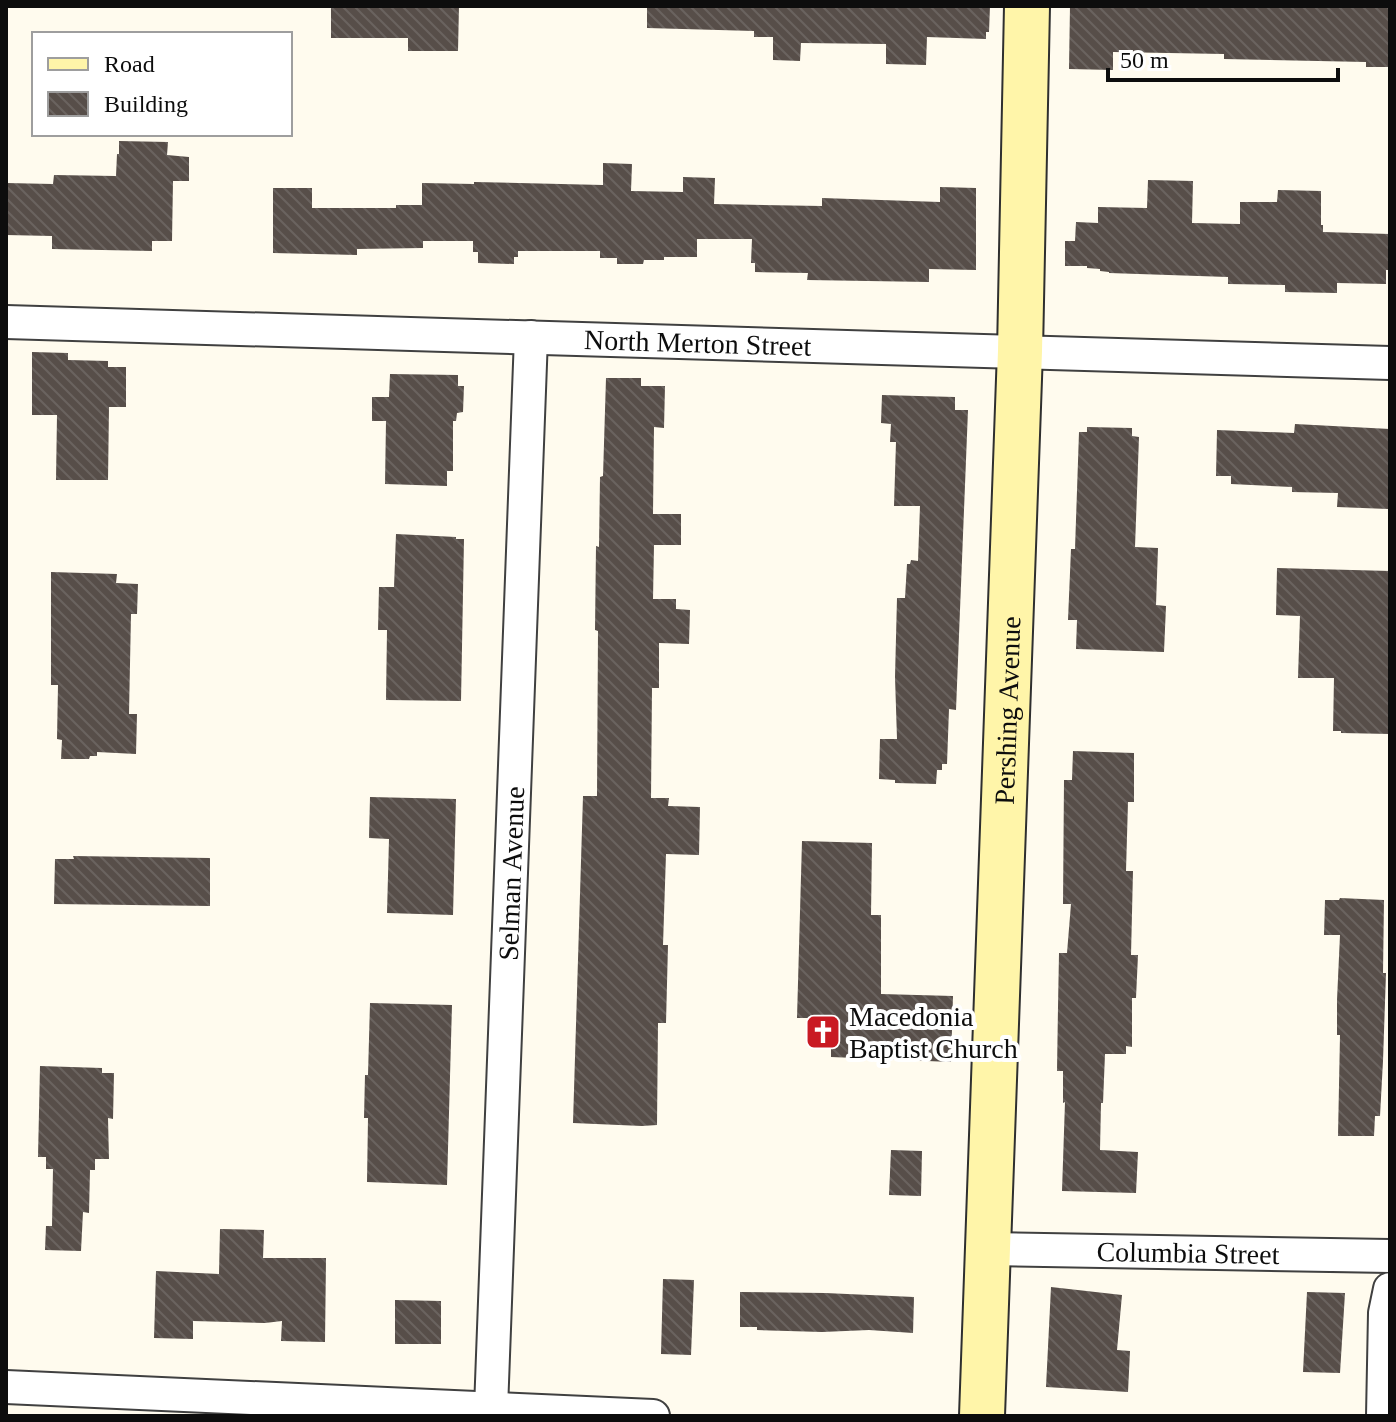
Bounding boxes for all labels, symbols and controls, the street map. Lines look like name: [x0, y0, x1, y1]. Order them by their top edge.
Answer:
legend: [32, 32, 292, 136]
scale bar: [1108, 32, 1338, 82]
text: 50 m: [1120, 47, 1169, 73]
text: Road: [104, 51, 155, 77]
text: Building: [104, 91, 188, 117]
street label: North Merton Street: [584, 324, 812, 361]
street label: Pershing Avenue: [988, 616, 1026, 805]
street label: Selman Avenue: [492, 786, 530, 961]
place label: Macedonia Baptist Church: [849, 1001, 1018, 1064]
church icon: Macedonia Baptist Church: [804, 1013, 842, 1051]
street label: Columbia Street: [1096, 1235, 1280, 1270]

